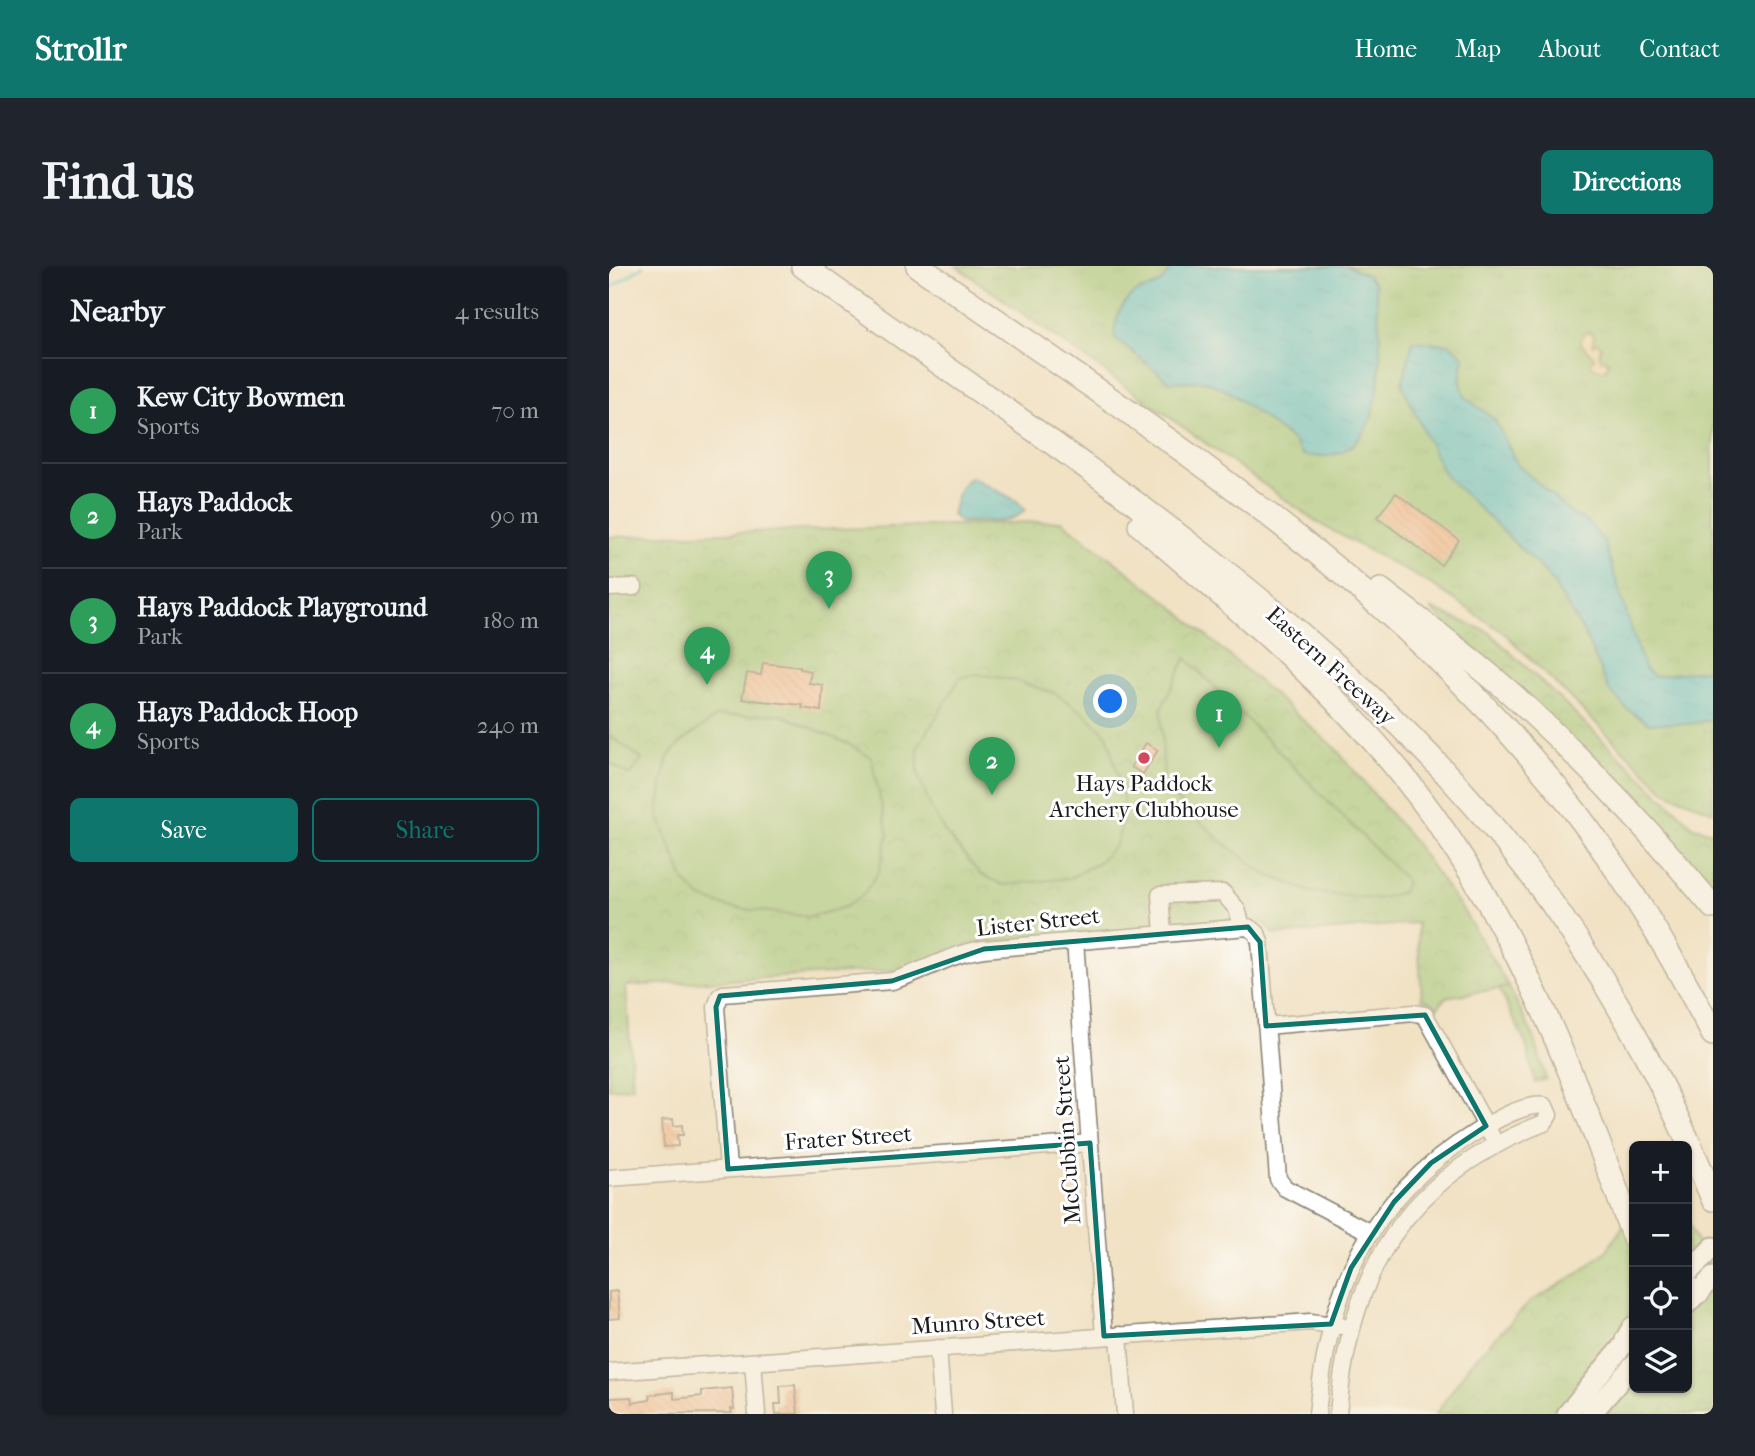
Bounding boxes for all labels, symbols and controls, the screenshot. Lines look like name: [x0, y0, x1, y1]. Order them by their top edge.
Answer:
text: Strollr: [35, 30, 126, 69]
text: Home: [1355, 35, 1417, 63]
text: Map: [1455, 35, 1501, 63]
text: About: [1539, 35, 1601, 63]
text: Contact: [1639, 35, 1720, 63]
button: Directions: [1541, 150, 1713, 214]
text: Find us: [42, 153, 194, 211]
text: Nearby: [70, 294, 165, 329]
text: 4 results: [455, 298, 539, 325]
text: Kew City Bowmen: [137, 382, 345, 413]
text: 1: [89, 397, 97, 424]
text: 70 m: [491, 397, 539, 424]
text: Sports: [137, 413, 199, 440]
text: Hays Paddock: [137, 487, 292, 518]
text: 2: [87, 502, 99, 529]
text: 90 m: [490, 502, 539, 529]
text: Park: [137, 518, 183, 545]
pin: 3: [806, 551, 852, 609]
text: Hays Paddock Playground: [137, 592, 427, 623]
street label: Eastern Freeway: [1261, 601, 1402, 732]
text: 3: [88, 607, 98, 634]
text: 180 m: [482, 607, 539, 634]
text: Park: [137, 623, 183, 650]
pin: 4: [684, 627, 730, 685]
your location: [1093, 684, 1127, 718]
pin: 1: [1196, 690, 1242, 748]
text: Hays Paddock Hoop: [137, 697, 358, 728]
text: 4: [86, 712, 100, 739]
text: 240 m: [477, 712, 539, 739]
text: Sports: [137, 728, 199, 755]
pin: 2: [969, 737, 1015, 795]
marker: Hays Paddock Archery Clubhouse: [1136, 750, 1152, 766]
place label: Hays Paddock Archery Clubhouse: [1048, 770, 1239, 823]
button: Save: [70, 798, 298, 862]
button: Share: [312, 798, 539, 862]
street label: Lister Street: [975, 902, 1101, 942]
street label: McCubbin Street: [1048, 1055, 1086, 1225]
street label: Frater Street: [783, 1120, 913, 1156]
map controls: [1629, 1141, 1692, 1393]
button: +: [1629, 1141, 1692, 1204]
button: −: [1629, 1204, 1692, 1267]
button: locate: [1629, 1267, 1692, 1330]
street label: Munro Street: [910, 1304, 1046, 1340]
button: layers: [1629, 1330, 1692, 1393]

